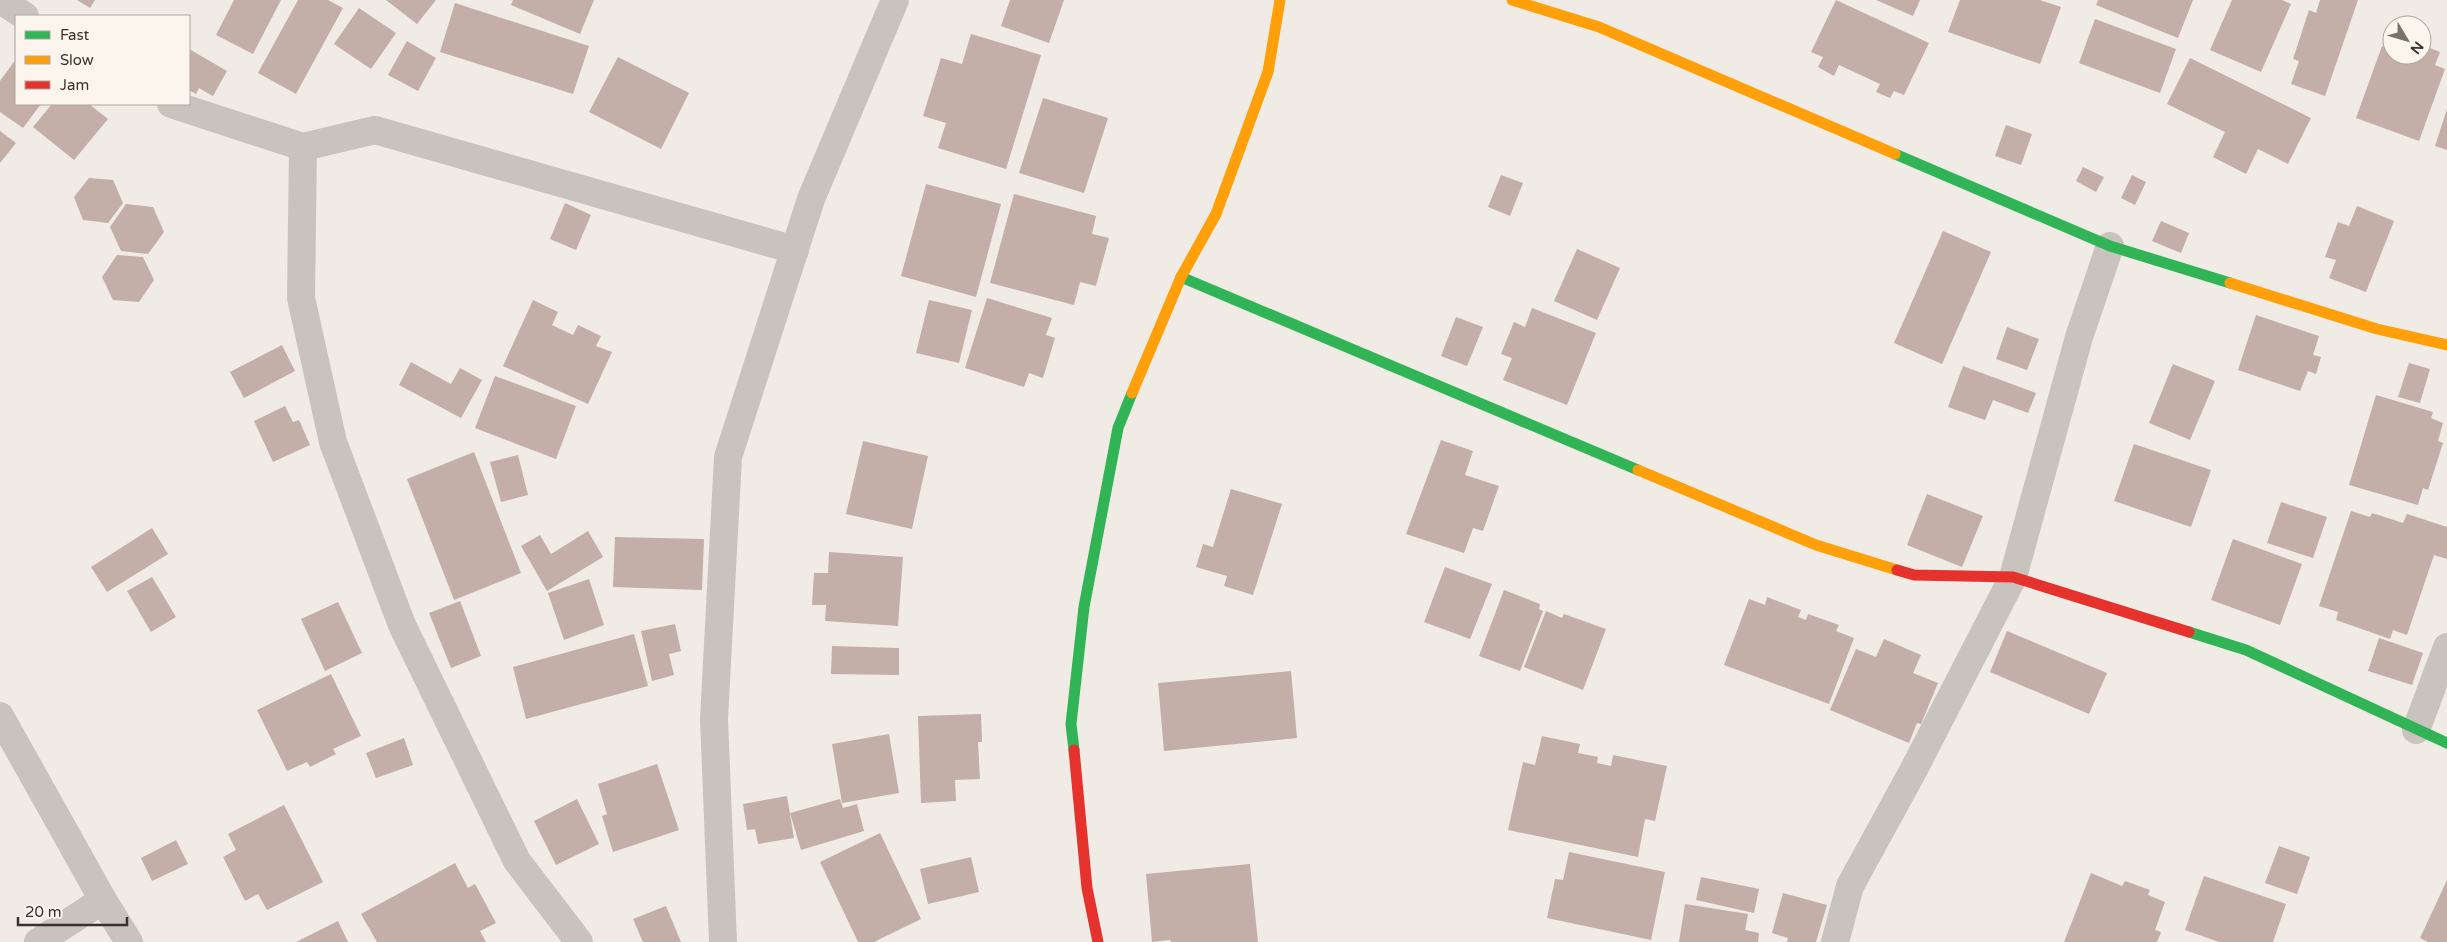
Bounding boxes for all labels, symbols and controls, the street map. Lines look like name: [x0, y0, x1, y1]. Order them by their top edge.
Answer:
legend: [15, 15, 190, 105]
north arrow: [2382, 15, 2432, 65]
text: Fast: [60, 26, 90, 44]
text: N: [2407, 38, 2427, 57]
text: Slow: [60, 51, 94, 69]
text: Jam: [60, 76, 89, 94]
scale bar: [18, 894, 126, 926]
text: 20 m: [25, 903, 62, 921]

